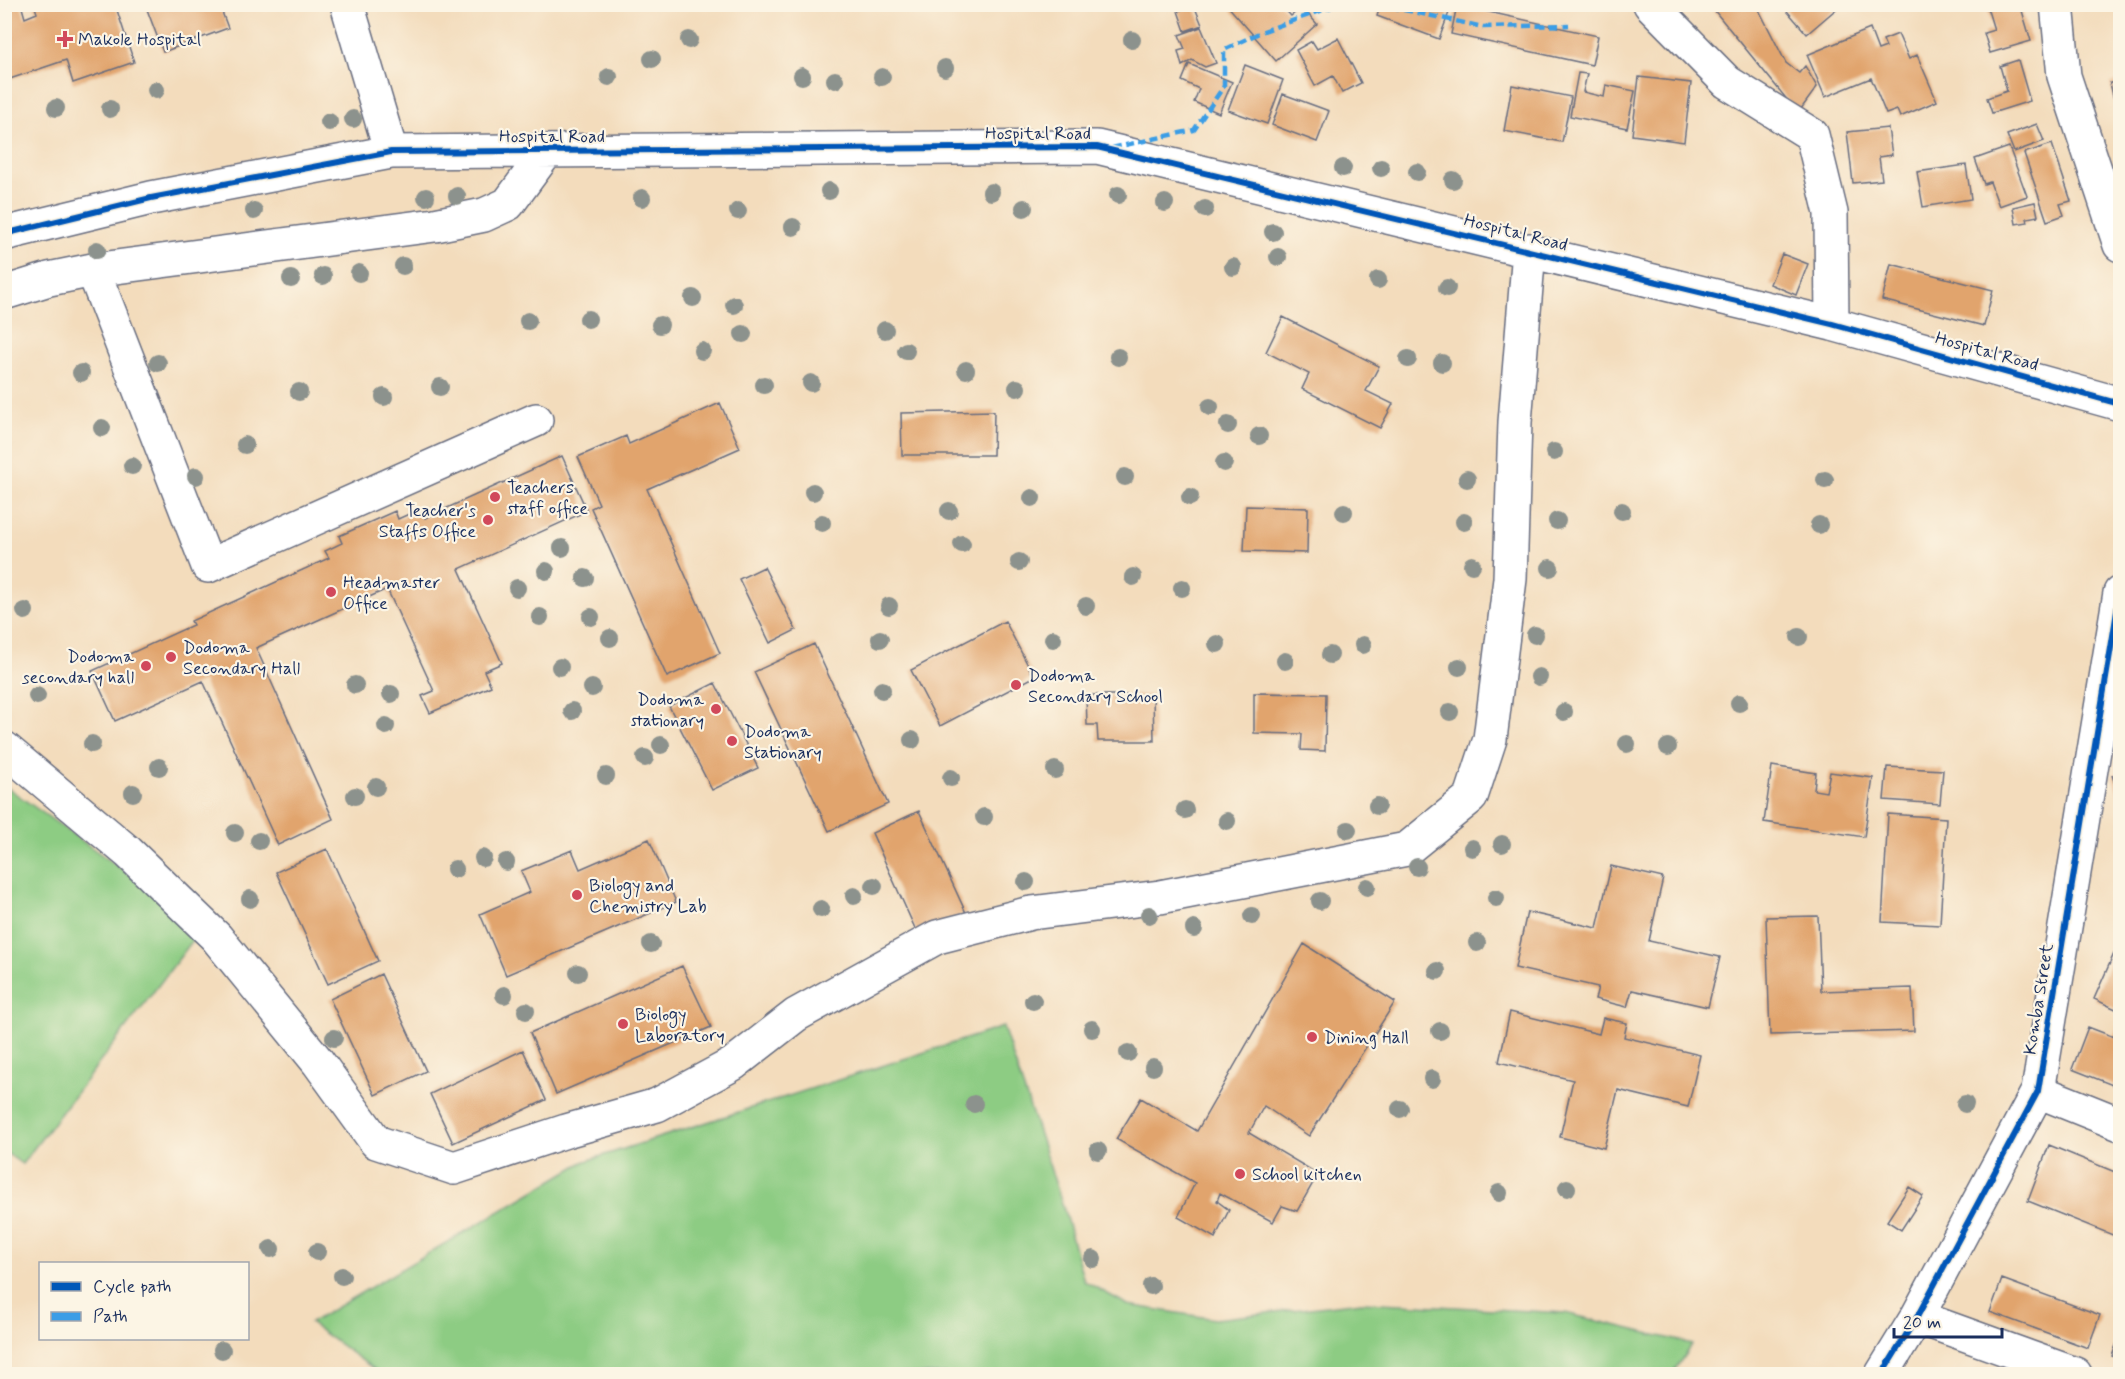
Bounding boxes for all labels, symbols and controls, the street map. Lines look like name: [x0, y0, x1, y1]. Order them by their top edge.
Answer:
place label: Makole Hospital: [78, 28, 201, 52]
marker: Makole Hospital: [56, 30, 74, 48]
street label: Hospital Road: [985, 122, 1091, 146]
street label: Hospital Road: [499, 125, 605, 149]
street label: Hospital Road: [1461, 208, 1570, 257]
street label: Hospital Road: [1932, 327, 2041, 377]
place label: Teachers staff office: [507, 476, 588, 521]
marker: Teachers staff office: [488, 490, 502, 504]
place label: Teacher's Staffs Office: [379, 499, 476, 544]
marker: Teacher's Staffs Office: [481, 513, 495, 527]
place label: Headmaster Office: [343, 571, 441, 616]
marker: Headmaster Office: [324, 585, 338, 599]
place label: Dodoma Secondary Hall: [183, 636, 300, 681]
place label: Dodoma secondary hall: [22, 645, 134, 690]
marker: Dodoma Secondary Hall: [164, 650, 178, 664]
marker: Dodoma secondary hall: [139, 659, 153, 673]
place label: Dodoma Secondary School: [1028, 664, 1163, 709]
marker: Dodoma Secondary School: [1009, 678, 1023, 692]
place label: Dodoma stationary: [630, 688, 704, 733]
marker: Dodoma stationary: [709, 702, 723, 716]
place label: Dodoma Stationary: [744, 720, 822, 765]
marker: Dodoma Stationary: [725, 734, 739, 748]
place label: Biology and Chemistry Lab: [589, 874, 707, 919]
marker: Biology and Chemistry Lab: [570, 888, 584, 902]
street label: Komba Street: [2018, 941, 2060, 1057]
place label: Biology Laboratory: [635, 1003, 725, 1048]
marker: Biology Laboratory: [616, 1017, 630, 1031]
place label: Dining Hall: [1324, 1026, 1409, 1050]
marker: Dining Hall: [1305, 1030, 1319, 1044]
place label: School kitchen: [1252, 1163, 1362, 1187]
marker: School kitchen: [1233, 1167, 1247, 1181]
legend: [39, 1262, 249, 1340]
text: Cycle path: [93, 1275, 171, 1299]
scale bar: [1894, 1301, 2002, 1339]
text: Path: [93, 1305, 128, 1329]
text: 20 m: [1903, 1311, 1941, 1335]

